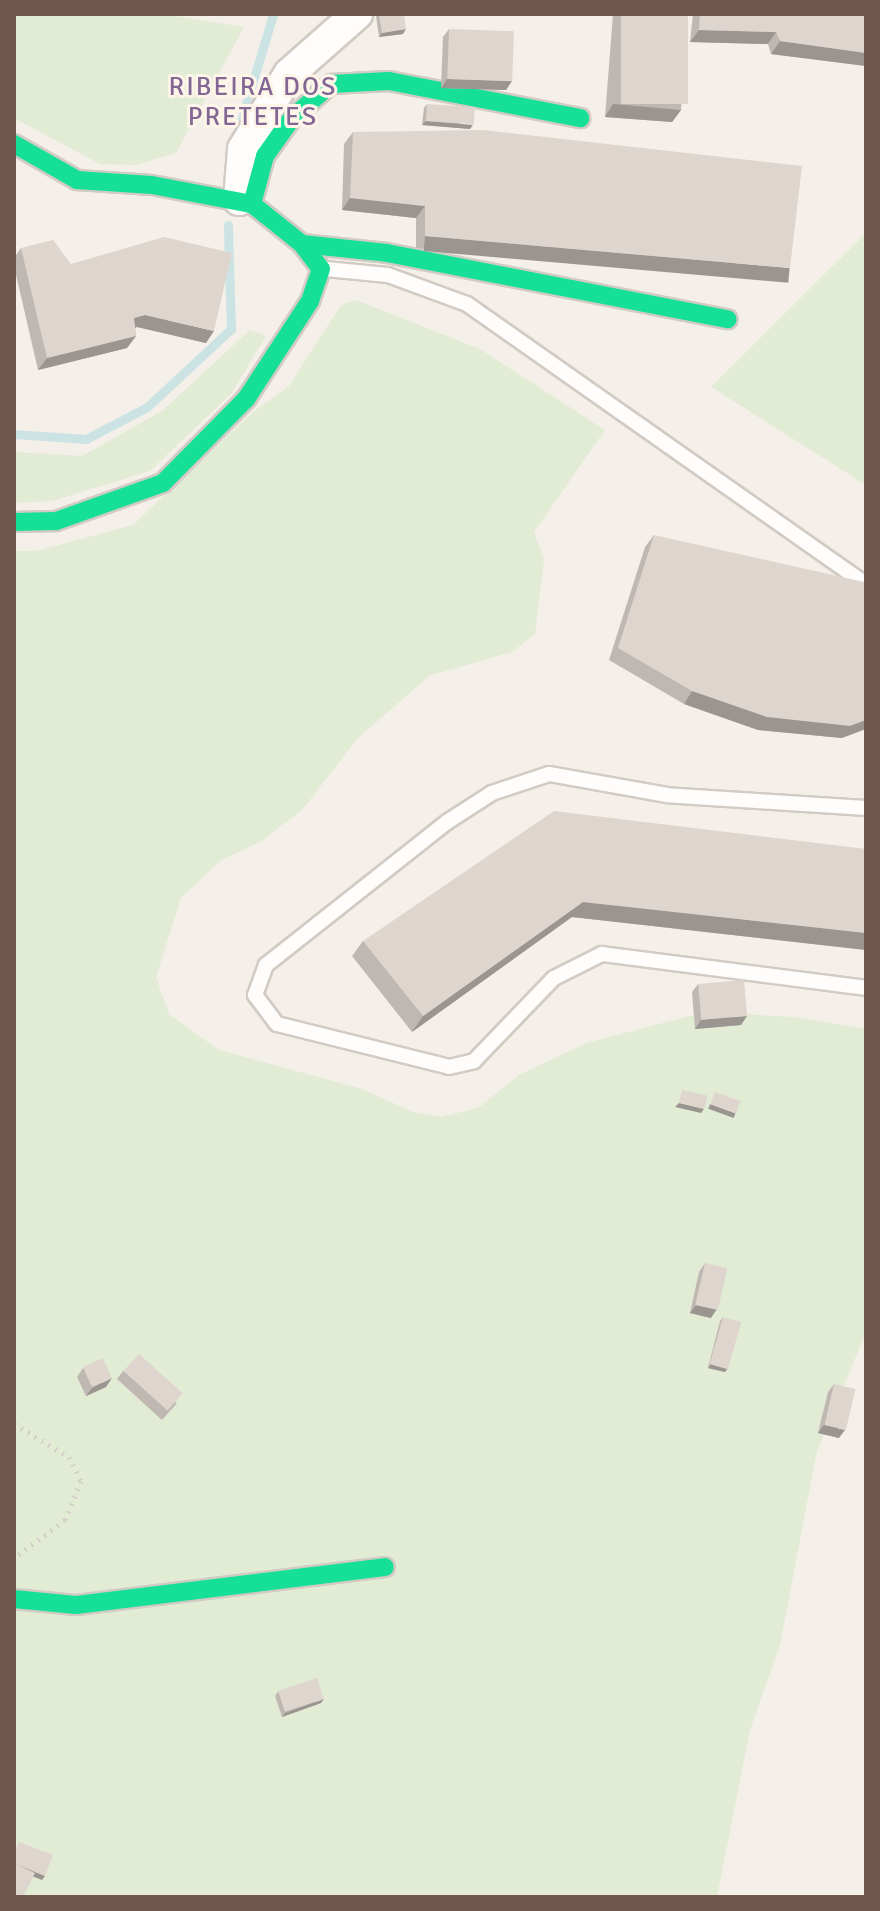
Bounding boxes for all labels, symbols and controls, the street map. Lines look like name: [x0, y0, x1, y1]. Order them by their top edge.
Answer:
district label: RIBEIRA DOS PRETETES: [169, 72, 337, 134]

